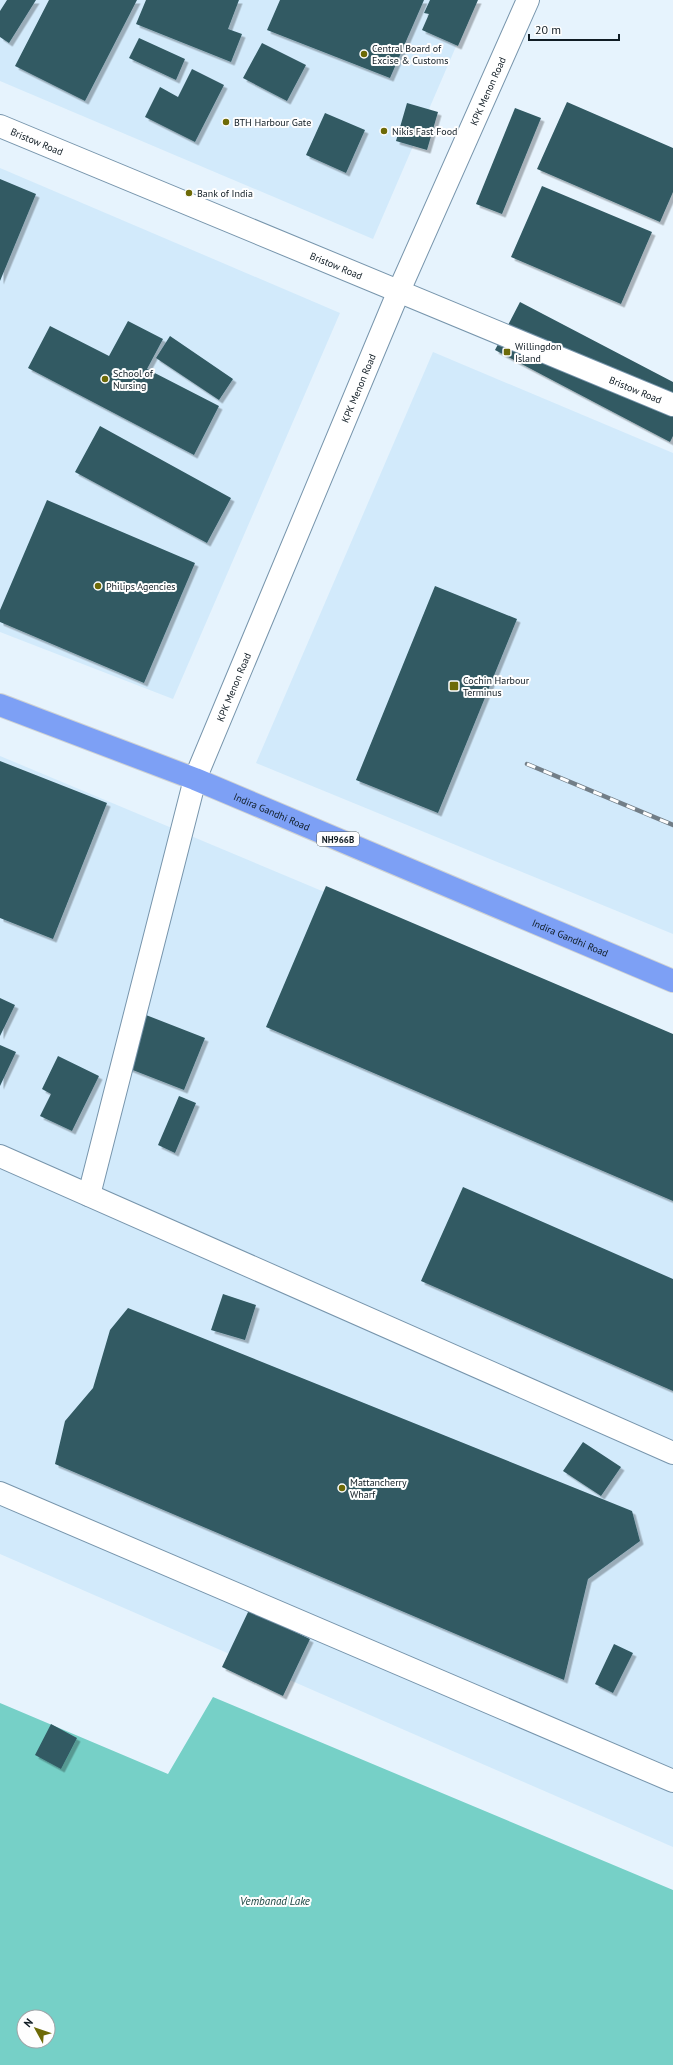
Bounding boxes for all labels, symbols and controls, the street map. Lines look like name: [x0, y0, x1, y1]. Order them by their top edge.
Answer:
scale bar: [529, 16, 619, 42]
text: 20 m: [535, 22, 561, 37]
place label: Central Board of Excise & Customs: [372, 42, 448, 67]
marker: Central Board of Excise & Customs: [359, 49, 369, 59]
street label: KPK Menon Road: [467, 55, 508, 127]
place label: BTH Harbour Gate: [234, 116, 311, 129]
marker: BTH Harbour Gate: [221, 117, 231, 127]
street label: Bristow Road: [9, 125, 65, 158]
place label: Nikis Fast Food: [392, 125, 457, 138]
marker: Nikis Fast Food: [379, 126, 389, 136]
place label: Bank of India: [197, 187, 253, 200]
marker: Bank of India: [184, 188, 194, 198]
street label: Bristow Road: [308, 249, 364, 282]
place label: Willingdon Island: [515, 340, 562, 365]
marker: Willingdon Island: [502, 347, 512, 357]
street label: KPK Menon Road: [338, 352, 378, 424]
place label: School of Nursing: [113, 367, 154, 392]
street label: Bristow Road: [607, 373, 664, 406]
marker: School of Nursing: [100, 374, 110, 384]
place label: Philips Agencies: [106, 580, 175, 593]
marker: Philips Agencies: [93, 581, 103, 591]
street label: KPK Menon Road: [213, 651, 254, 723]
place label: Cochin Harbour Terminus: [463, 674, 530, 699]
marker: Cochin Harbour Terminus: [448, 680, 460, 692]
street label: Indira Gandhi Road: [232, 790, 312, 833]
road number: NH966B: [317, 832, 359, 846]
street label: Indira Gandhi Road: [530, 916, 610, 959]
place label: Mattancherry Wharf: [350, 1476, 407, 1501]
marker: Mattancherry Wharf: [337, 1483, 347, 1493]
water label: Vembanad Lake: [240, 1894, 310, 1908]
north arrow: [16, 2009, 56, 2049]
text: N: [21, 2015, 36, 2030]

